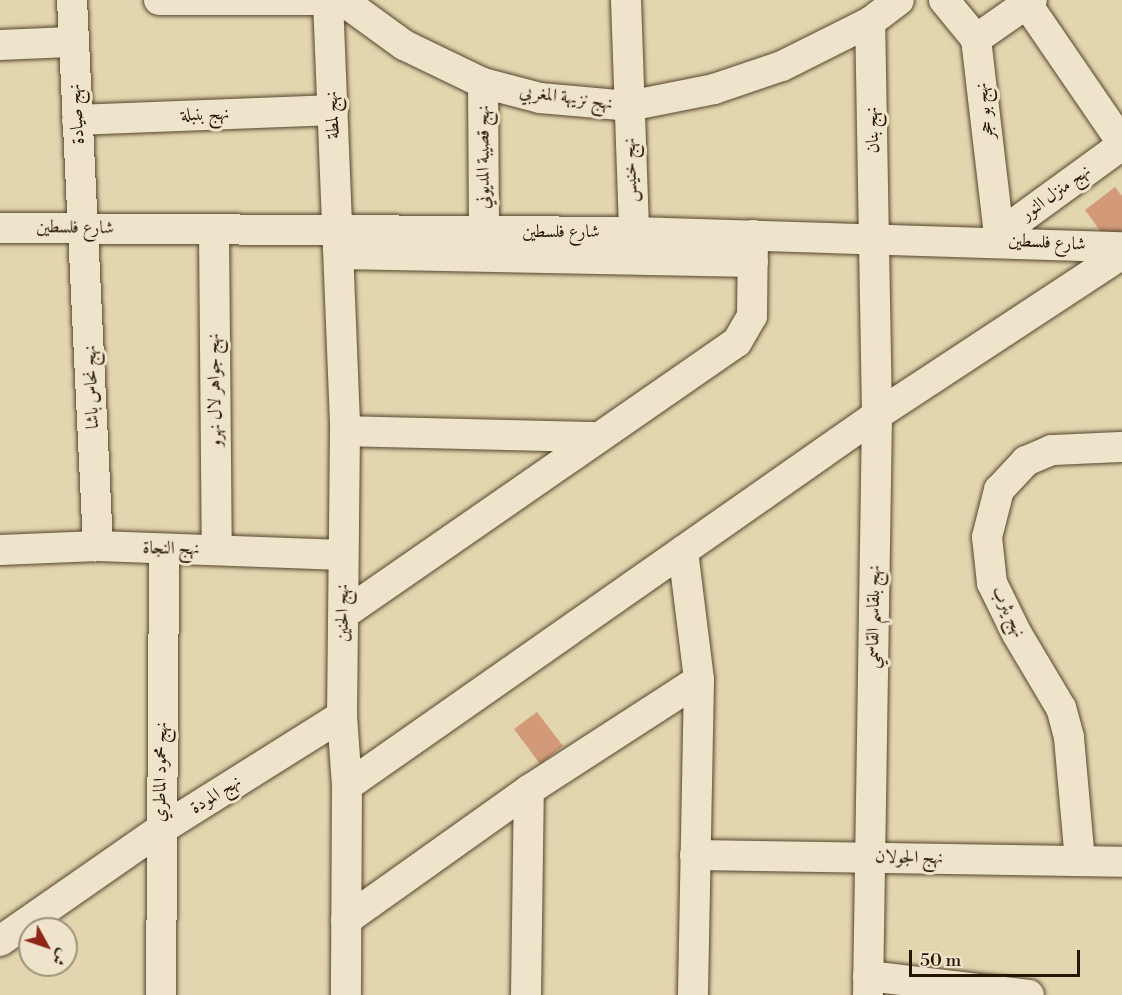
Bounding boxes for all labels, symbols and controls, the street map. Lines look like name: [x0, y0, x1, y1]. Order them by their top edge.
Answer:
street label: نهج نزيهة المغربي: [518, 81, 614, 115]
street label: نهج بو حجر: [971, 81, 999, 141]
street label: نهج صيادة: [64, 83, 90, 145]
street label: نهج لمطة: [321, 91, 345, 139]
street label: نهج بنبلة: [180, 103, 230, 127]
street label: نهج قصيبة المديوني: [473, 105, 495, 209]
street label: نهج بنان: [861, 106, 885, 154]
street label: نهج خنيس: [619, 137, 643, 203]
street label: نهج منزل النور: [1017, 160, 1095, 226]
street label: شارع فلسطين: [36, 217, 114, 239]
street label: شارع فلسطين: [522, 221, 600, 243]
street label: شارع فلسطين: [1008, 230, 1086, 256]
street label: نهج جواهر لال نهرو: [203, 333, 227, 447]
street label: نهج نحاس باشا: [80, 345, 104, 429]
street label: نهج النجاة: [143, 538, 199, 560]
street label: نهج بلقاسم القاسمي: [862, 565, 886, 669]
street label: نهج يثرب: [986, 583, 1030, 641]
street label: نهج الحنين: [332, 584, 354, 642]
street label: نهج محمود الماطري: [149, 722, 173, 822]
street label: نهج المودة: [187, 771, 245, 819]
street label: نهج الجولان: [875, 847, 943, 869]
north arrow: [18, 917, 78, 977]
scale bar: [912, 938, 1083, 976]
text: ش: [47, 945, 73, 970]
text: 50 m: [920, 949, 961, 972]

